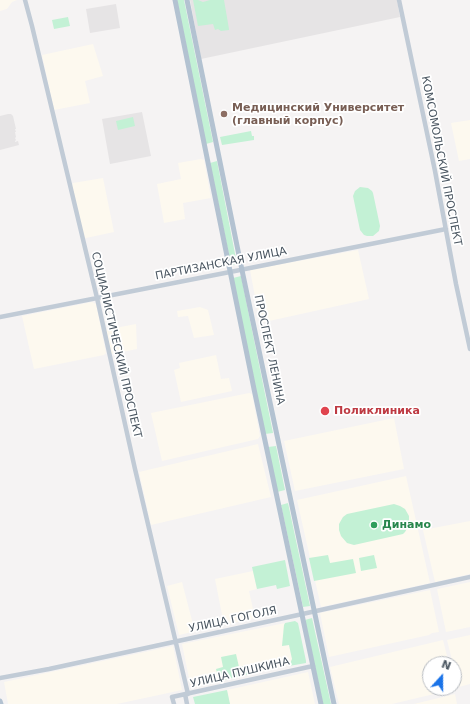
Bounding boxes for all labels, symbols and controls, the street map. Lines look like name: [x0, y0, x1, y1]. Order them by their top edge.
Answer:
street label: КОМСОМОЛЬСКИЙ ПРОСПЕКТ: [418, 75, 464, 247]
place label: Медицинский Университет (главный корпус): [232, 101, 404, 127]
marker: Медицинский Университет (главный корпус): [219, 109, 229, 119]
street label: ПАРТИЗАНСКАЯ УЛИЦА: [154, 245, 288, 283]
street label: СОЦИАЛИСТИЧЕСКИЙ ПРОСПЕКТ: [88, 251, 144, 439]
street label: ПРОСПЕКТ ЛЕНИНА: [251, 294, 287, 406]
place label: Поликлиника: [334, 404, 420, 418]
marker: Поликлиника: [319, 405, 331, 417]
place label: Динамо: [382, 518, 431, 532]
marker: Динамо: [369, 520, 379, 530]
street label: УЛИЦА ГОГОЛЯ: [188, 604, 278, 636]
street label: УЛИЦА ПУШКИНА: [189, 655, 291, 691]
north arrow: [422, 656, 462, 696]
text: N: [439, 658, 453, 673]

